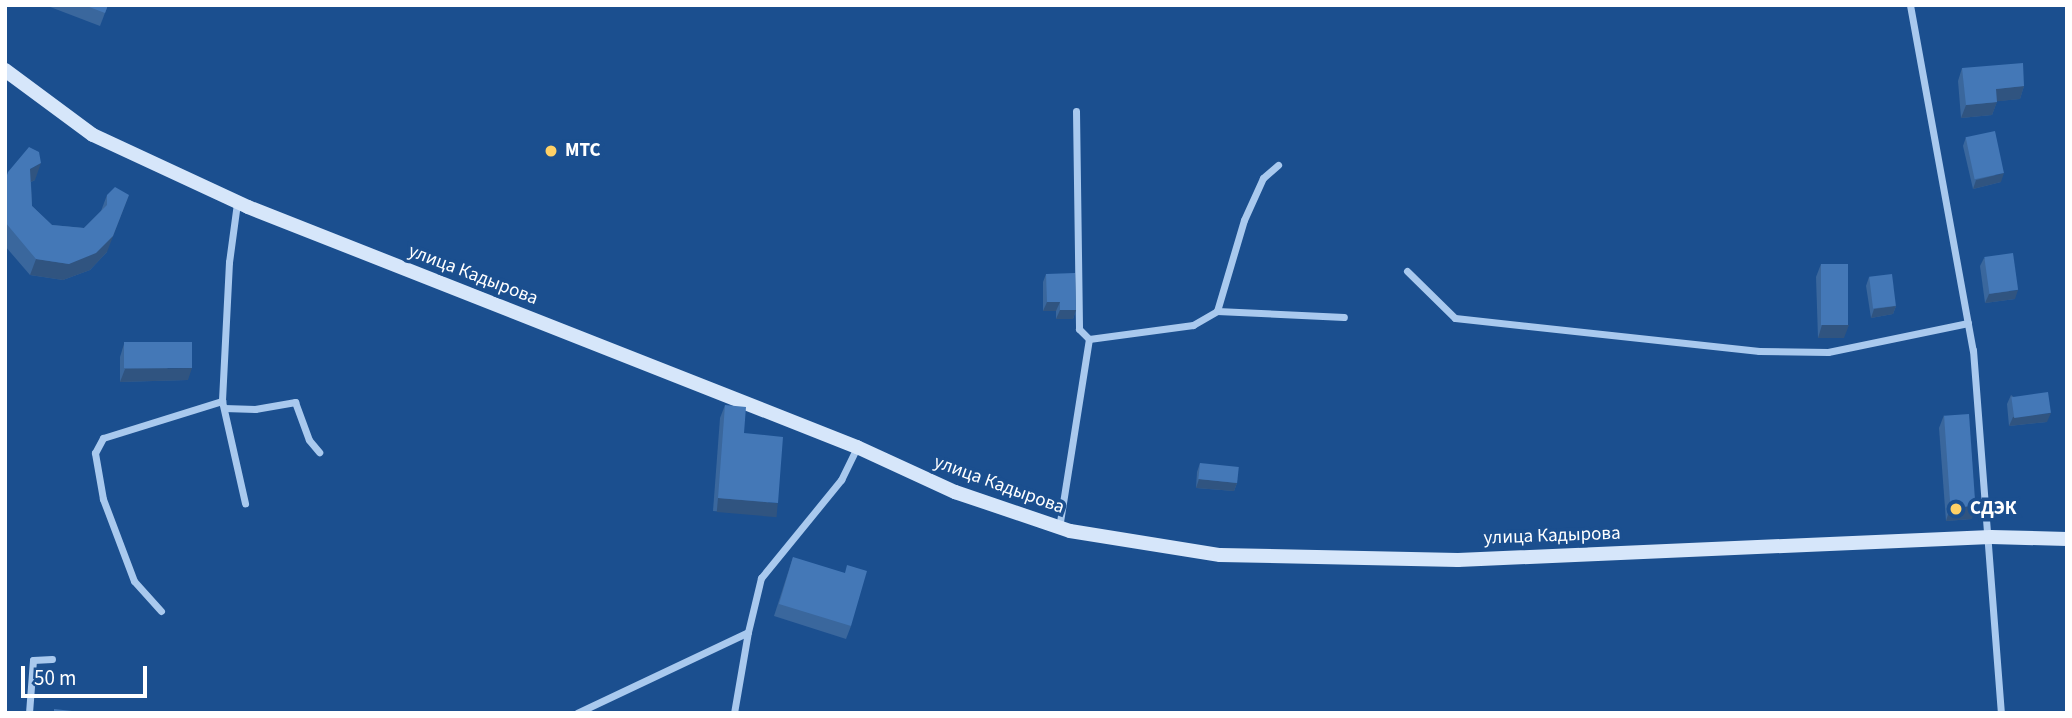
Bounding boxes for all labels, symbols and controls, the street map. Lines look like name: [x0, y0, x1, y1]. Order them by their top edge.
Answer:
place label: МТС: [565, 140, 601, 162]
marker: МТС: [543, 143, 559, 159]
street label: улица Кадырова: [405, 240, 541, 310]
street label: улица Кадырова: [931, 451, 1067, 519]
place label: СДЭК: [1970, 498, 2017, 520]
marker: СДЭК: [1948, 501, 1964, 517]
street label: улица Кадырова: [1483, 522, 1621, 550]
scale bar: [24, 652, 150, 696]
text: 50 m: [34, 663, 76, 693]

